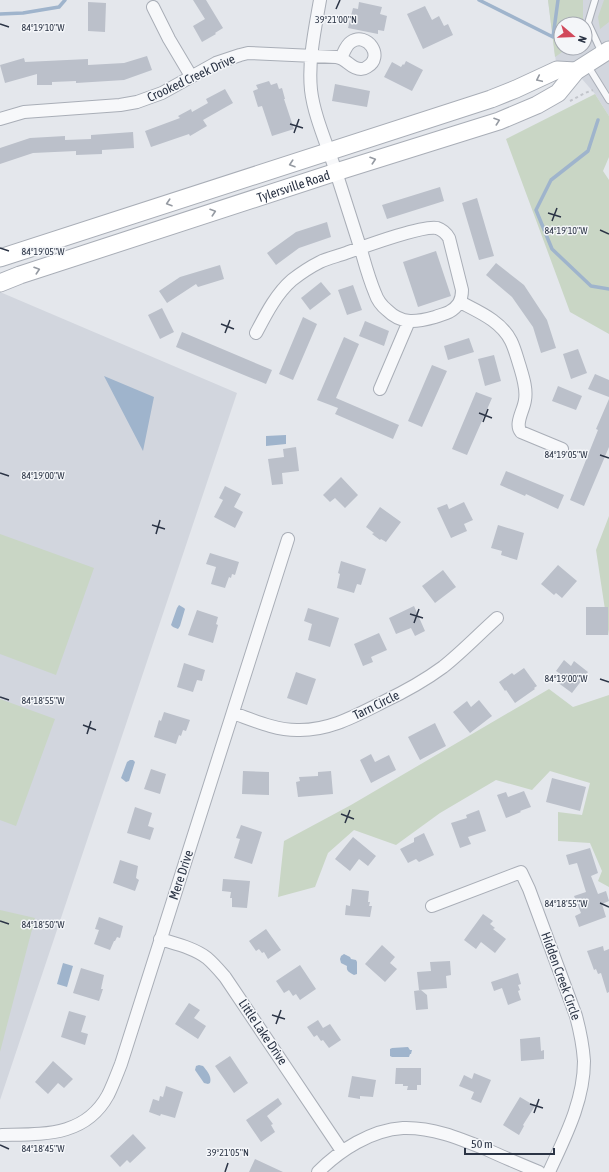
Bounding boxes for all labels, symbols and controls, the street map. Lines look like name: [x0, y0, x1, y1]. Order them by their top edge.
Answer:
text: 39°21'00"N: [315, 14, 357, 25]
north arrow: [553, 16, 593, 56]
text: 84°19'10"W: [21, 22, 65, 33]
text: N: [576, 34, 589, 44]
street label: Crooked Creek Drive: [145, 51, 237, 105]
one-way arrow: [535, 74, 543, 82]
one-way arrow: [493, 117, 500, 126]
one-way arrow: [369, 156, 376, 165]
one-way arrow: [289, 159, 296, 168]
street label: Tylersville Road: [255, 167, 332, 205]
one-way arrow: [165, 199, 172, 207]
one-way arrow: [210, 208, 217, 217]
text: 84°19'10"W: [544, 225, 588, 236]
text: 84°19'05"W: [21, 246, 65, 257]
one-way arrow: [33, 266, 40, 275]
text: 84°19'05"W: [544, 449, 588, 460]
text: 84°19'00"W: [21, 470, 65, 481]
text: 84°19'00"W: [544, 673, 588, 684]
street label: Tarn Circle: [350, 687, 402, 723]
text: 84°18'55"W: [21, 695, 65, 706]
street label: Mere Drive: [166, 848, 196, 902]
text: 84°18'55"W: [544, 898, 588, 909]
text: 84°18'50"W: [21, 919, 65, 930]
street label: Hidden Creek Circle: [538, 930, 584, 1022]
street label: Little Lake Drive: [236, 996, 291, 1068]
scale bar: [465, 1130, 554, 1156]
text: 50 m: [471, 1137, 493, 1151]
text: 84°18'45"W: [21, 1143, 65, 1154]
text: 39°21'05"N: [207, 1147, 249, 1158]

